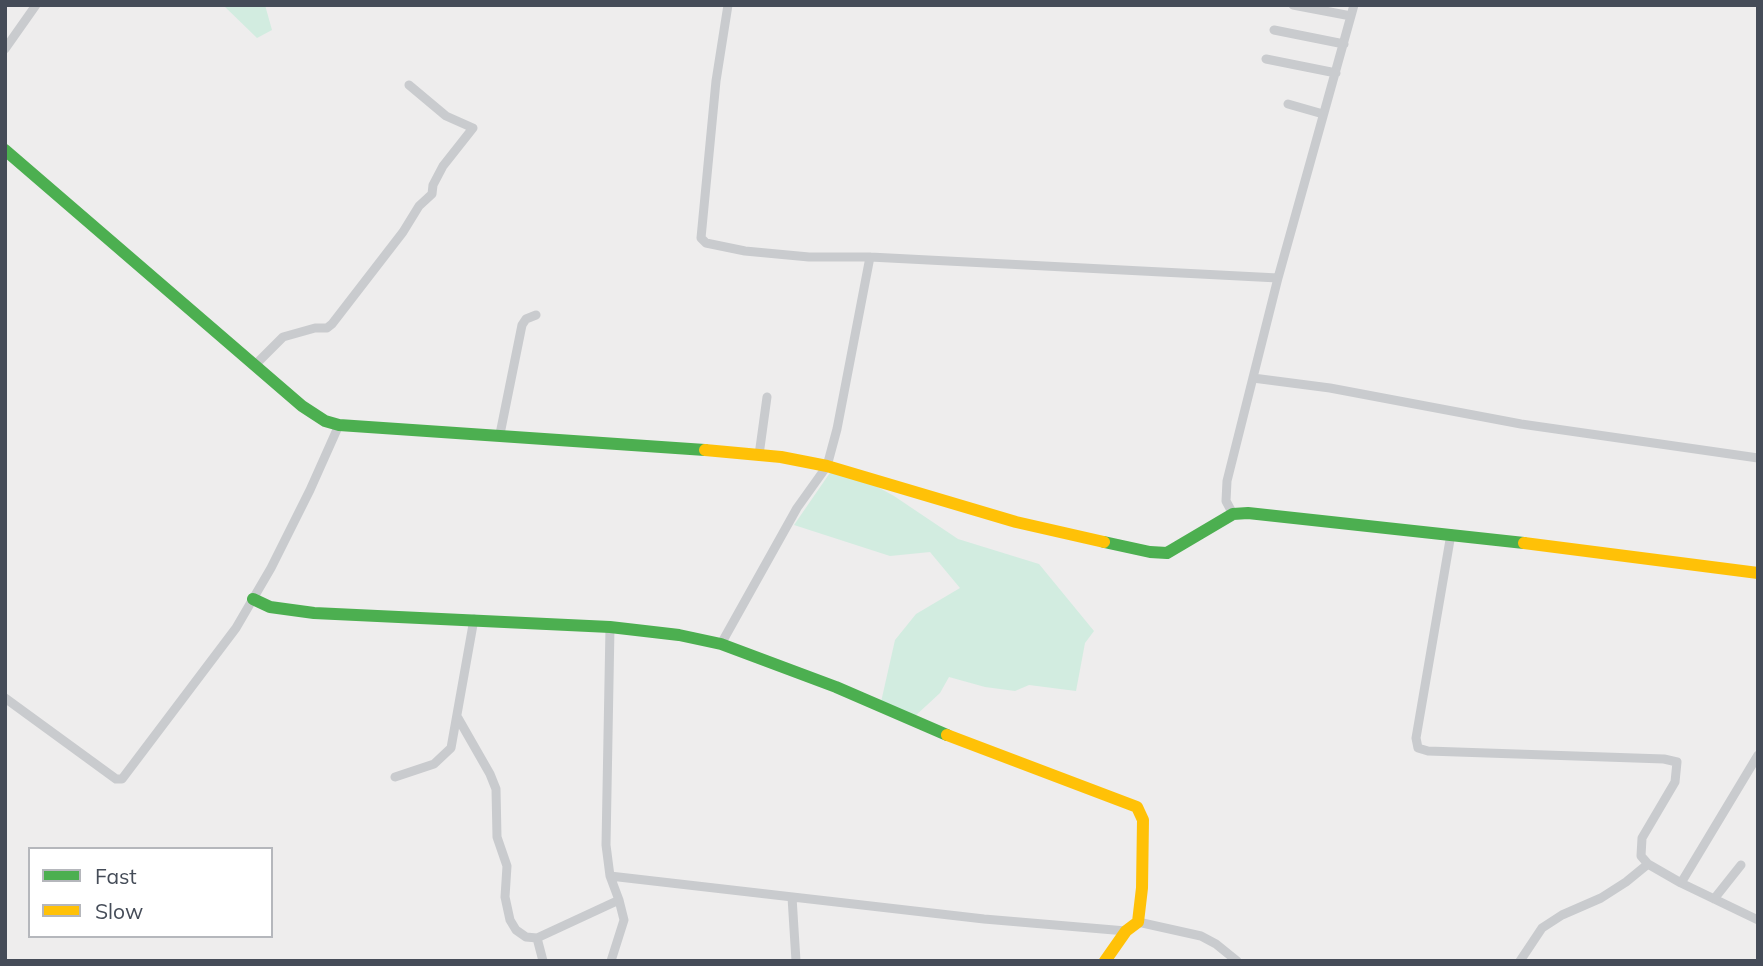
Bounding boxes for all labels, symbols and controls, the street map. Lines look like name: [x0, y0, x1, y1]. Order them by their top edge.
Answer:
legend: [28, 847, 273, 938]
text: Fast: [95, 863, 137, 889]
text: Slow: [95, 898, 143, 924]

